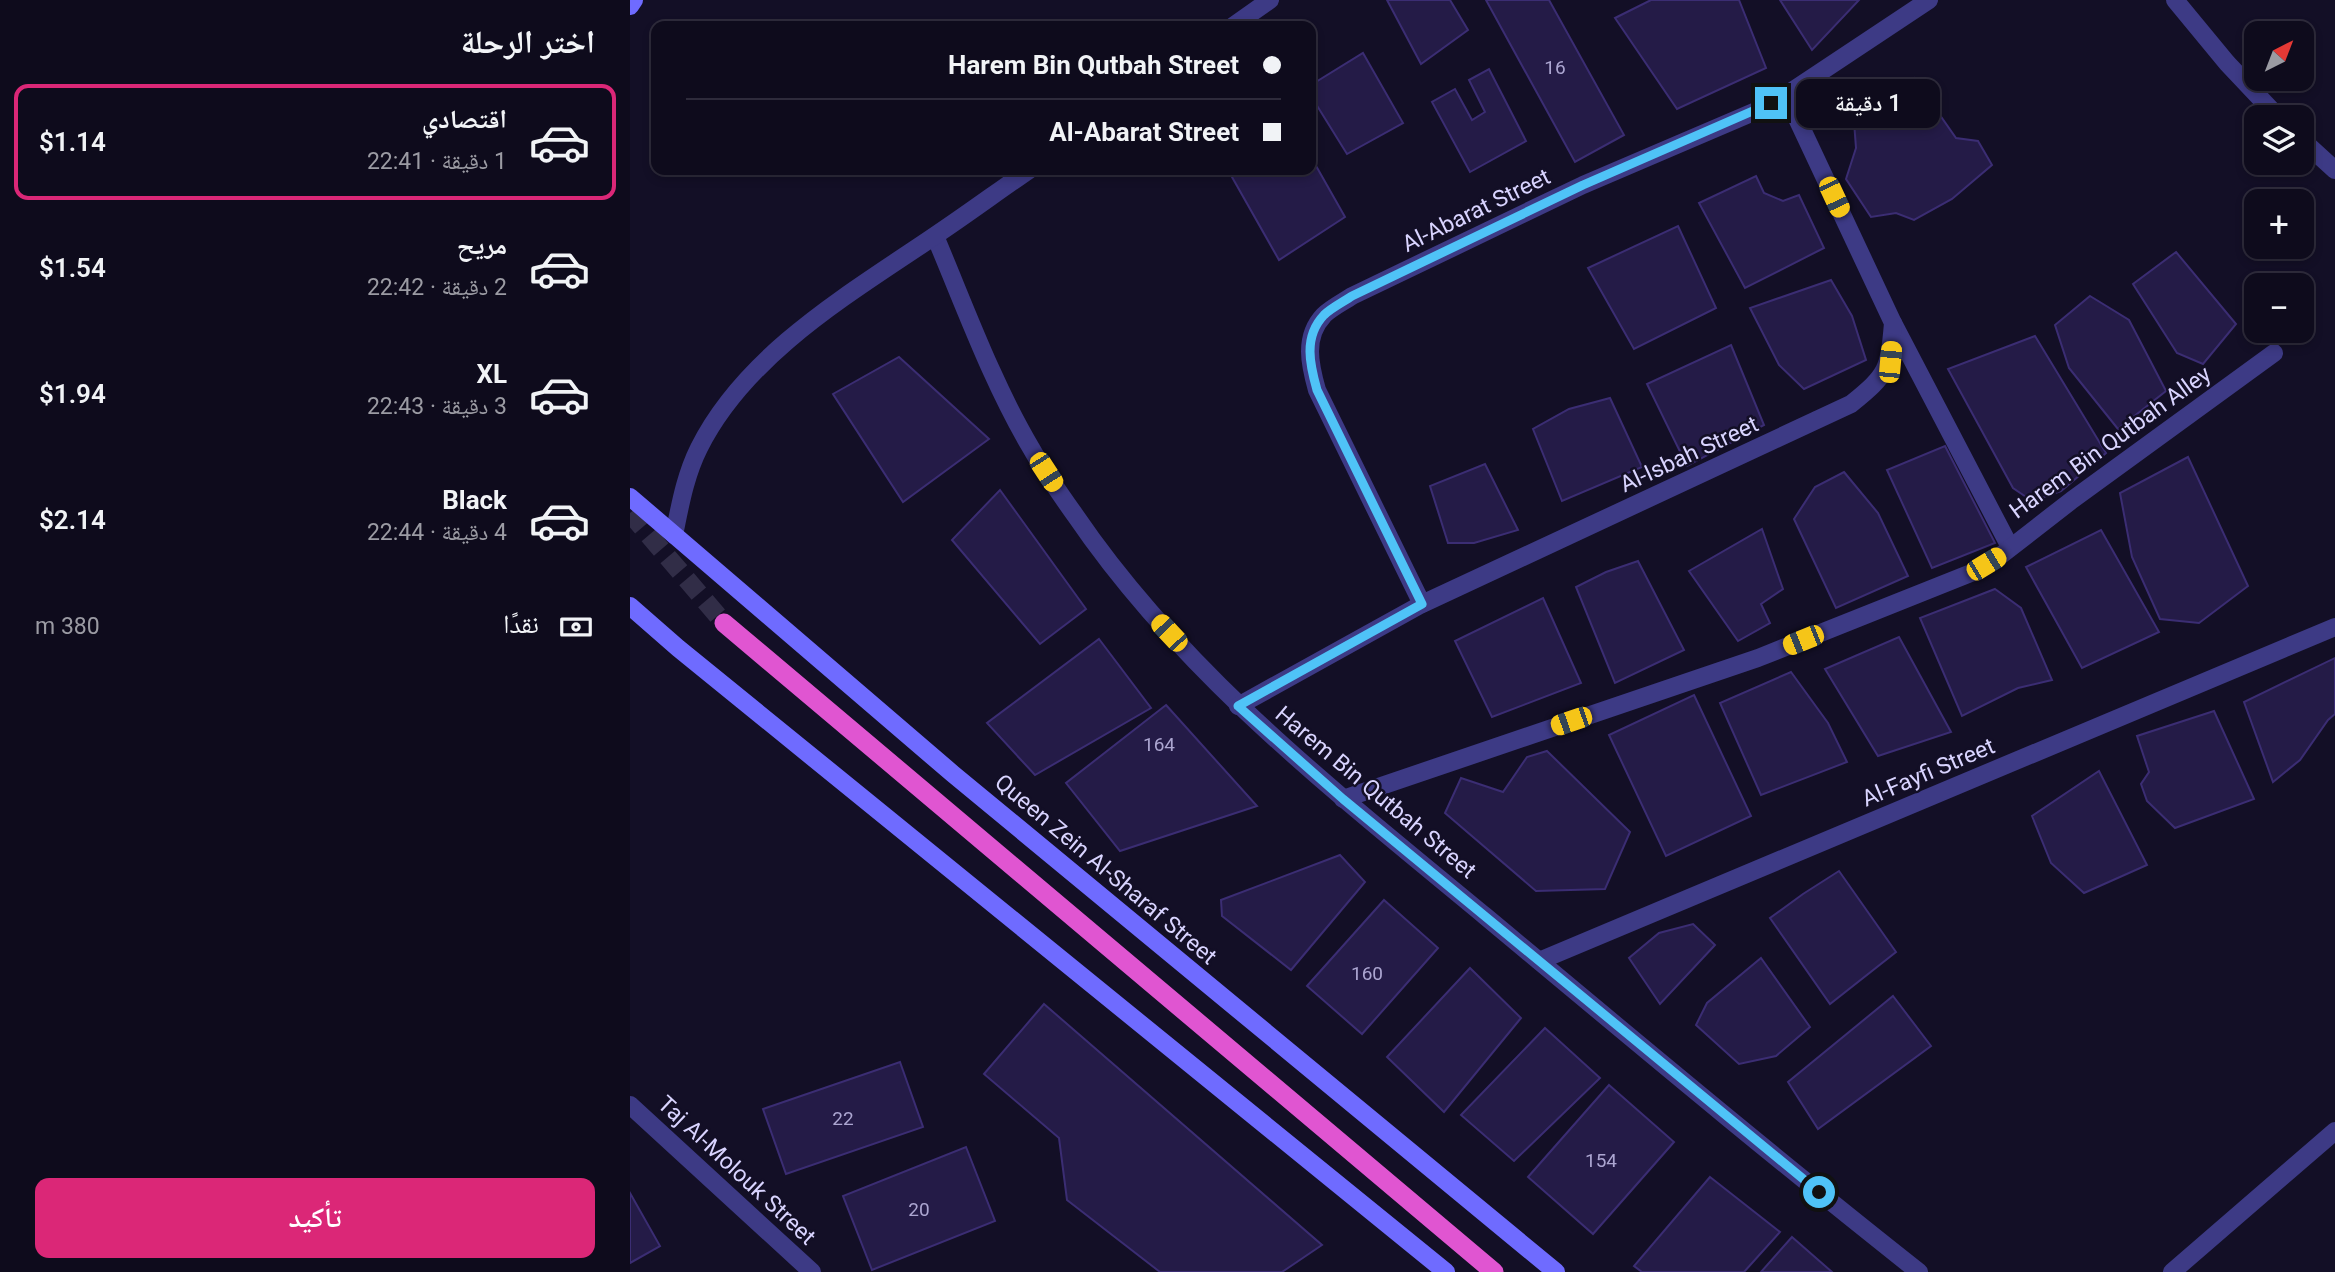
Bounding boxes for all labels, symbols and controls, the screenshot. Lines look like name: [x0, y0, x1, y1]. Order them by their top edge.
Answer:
north arrow: [2244, 21, 2314, 91]
map controls: [2244, 21, 2314, 343]
text: اختر الرحلة: [461, 23, 595, 61]
text: Harem Bin Qutbah Street: [948, 50, 1239, 80]
house number: 16: [1544, 56, 1566, 79]
callout: 1 دقيقة: [1796, 78, 1939, 128]
route end: [1755, 87, 1787, 119]
text: 1 دقيقة: [1835, 90, 1901, 117]
text: اقتصادي: [422, 104, 507, 134]
button: layers: [2244, 105, 2314, 175]
icon: car: [528, 111, 591, 174]
text: Al-Abarat Street: [1049, 117, 1239, 147]
text: $1.14: [39, 127, 106, 157]
text: 1 دقيقة · 22:41: [367, 148, 507, 175]
street label: Al-Abarat Street: [1398, 163, 1555, 258]
car: [1816, 174, 1853, 220]
button: +: [2244, 189, 2314, 259]
text: مريح: [457, 230, 507, 260]
icon: car: [528, 237, 591, 300]
text: $1.54: [39, 253, 106, 283]
button: −: [2244, 273, 2314, 343]
text: 2 دقيقة · 22:42: [367, 274, 507, 301]
car: [1878, 340, 1903, 384]
text: XL: [476, 359, 507, 389]
street label: Harem Bin Qutbah Alley: [2005, 360, 2216, 524]
icon: car: [528, 363, 591, 426]
text: $1.94: [39, 379, 106, 409]
text: 3 دقيقة · 22:43: [367, 393, 507, 420]
street label: Al-Isbah Street: [1616, 411, 1763, 498]
car: [1026, 449, 1067, 495]
text: Black: [442, 485, 507, 515]
icon: car: [528, 489, 591, 552]
text: $2.14: [39, 505, 106, 535]
text: 4 دقيقة · 22:44: [367, 519, 507, 546]
car: [1963, 544, 2010, 584]
icon: cash: [557, 608, 595, 646]
text: نقدًا: [503, 609, 539, 639]
car: [1147, 610, 1192, 656]
text: 380 m: [35, 613, 100, 640]
car: [1780, 622, 1827, 658]
street label: Harem Bin Qutbah Street: [1270, 701, 1481, 884]
car: [1548, 704, 1595, 738]
street label: Al-Fayfi Street: [1858, 732, 1999, 813]
house number: 164: [1143, 733, 1175, 756]
street label: Queen Zein Al-Sharaf Street: [989, 769, 1222, 970]
house number: 160: [1351, 962, 1383, 985]
street label: Taj Al-Molouk Street: [652, 1090, 821, 1250]
house number: 22: [832, 1107, 854, 1130]
house number: 154: [1585, 1149, 1617, 1172]
route start: [1803, 1176, 1835, 1208]
button: تأكيد: [35, 1178, 595, 1258]
house number: 20: [908, 1198, 930, 1221]

